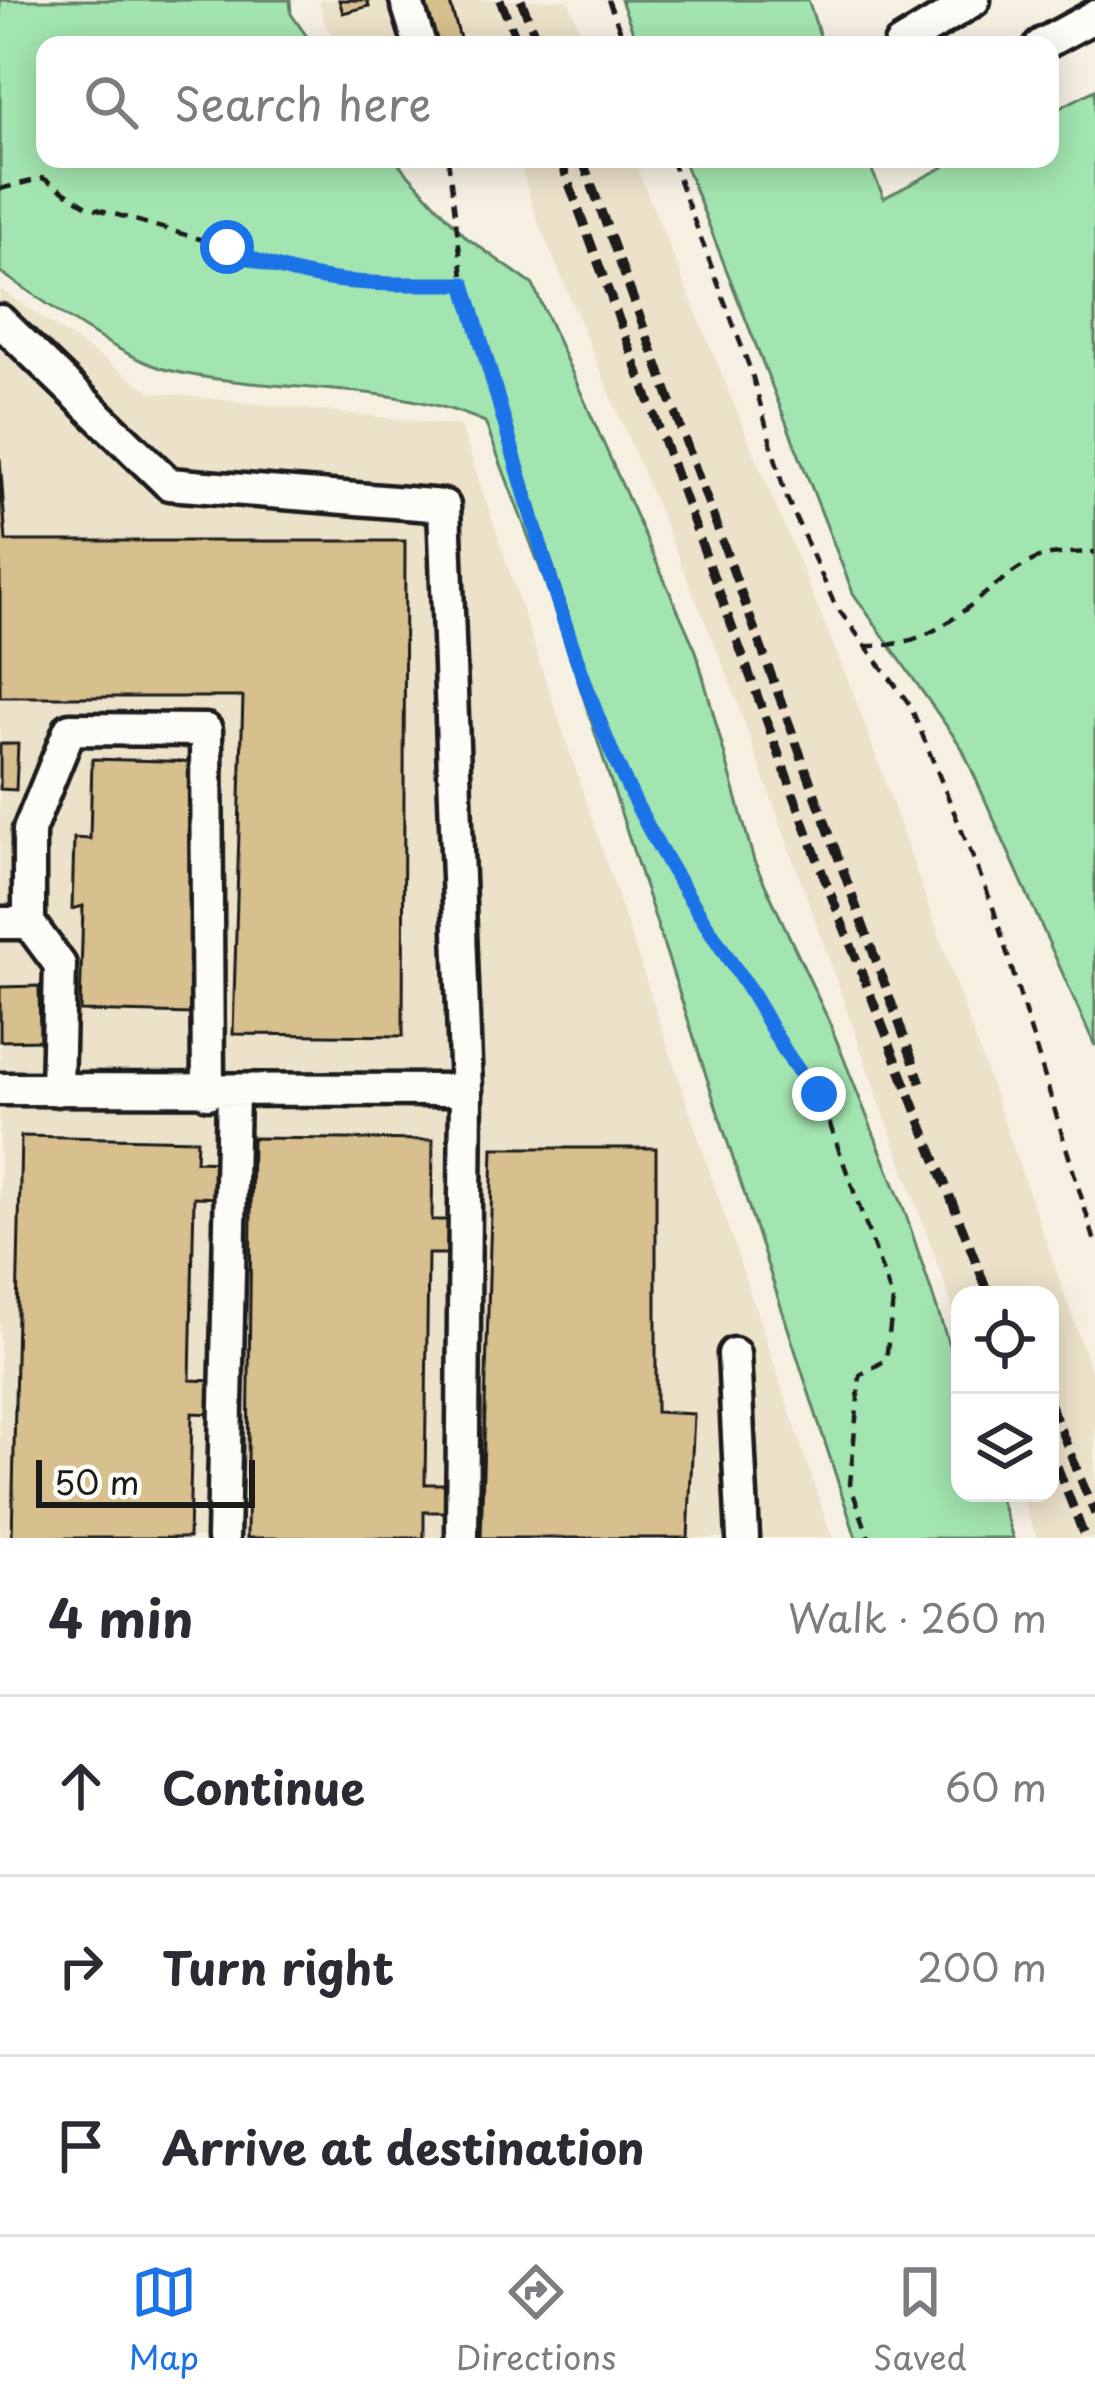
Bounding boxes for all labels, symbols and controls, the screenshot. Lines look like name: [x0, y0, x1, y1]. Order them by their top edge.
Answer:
search box: [36, 36, 1059, 168]
text: Search here: [174, 68, 431, 136]
icon: search: [78, 69, 144, 135]
route start: [200, 220, 254, 274]
route end: [792, 1067, 846, 1121]
map controls: [951, 1286, 1059, 1502]
button: locate: [951, 1286, 1059, 1394]
button: layers: [951, 1394, 1059, 1502]
scale bar: [36, 1454, 255, 1507]
text: 50 m: [54, 1456, 140, 1506]
text: 4 min: [48, 1578, 193, 1655]
text: Walk · 260 m: [788, 1587, 1047, 1646]
text: Continue: [162, 1752, 365, 1820]
icon: ahead: [48, 1753, 114, 1819]
text: 60 m: [945, 1756, 1047, 1815]
text: Turn right: [162, 1932, 394, 2000]
icon: right: [48, 1933, 114, 1999]
text: 200 m: [917, 1936, 1047, 1995]
text: Arrive at destination: [162, 2112, 645, 2180]
icon: arrive: [48, 2113, 114, 2179]
tab: Map: [128, 2259, 199, 2381]
tab: Directions: [456, 2259, 616, 2381]
tab: Saved: [873, 2259, 967, 2381]

